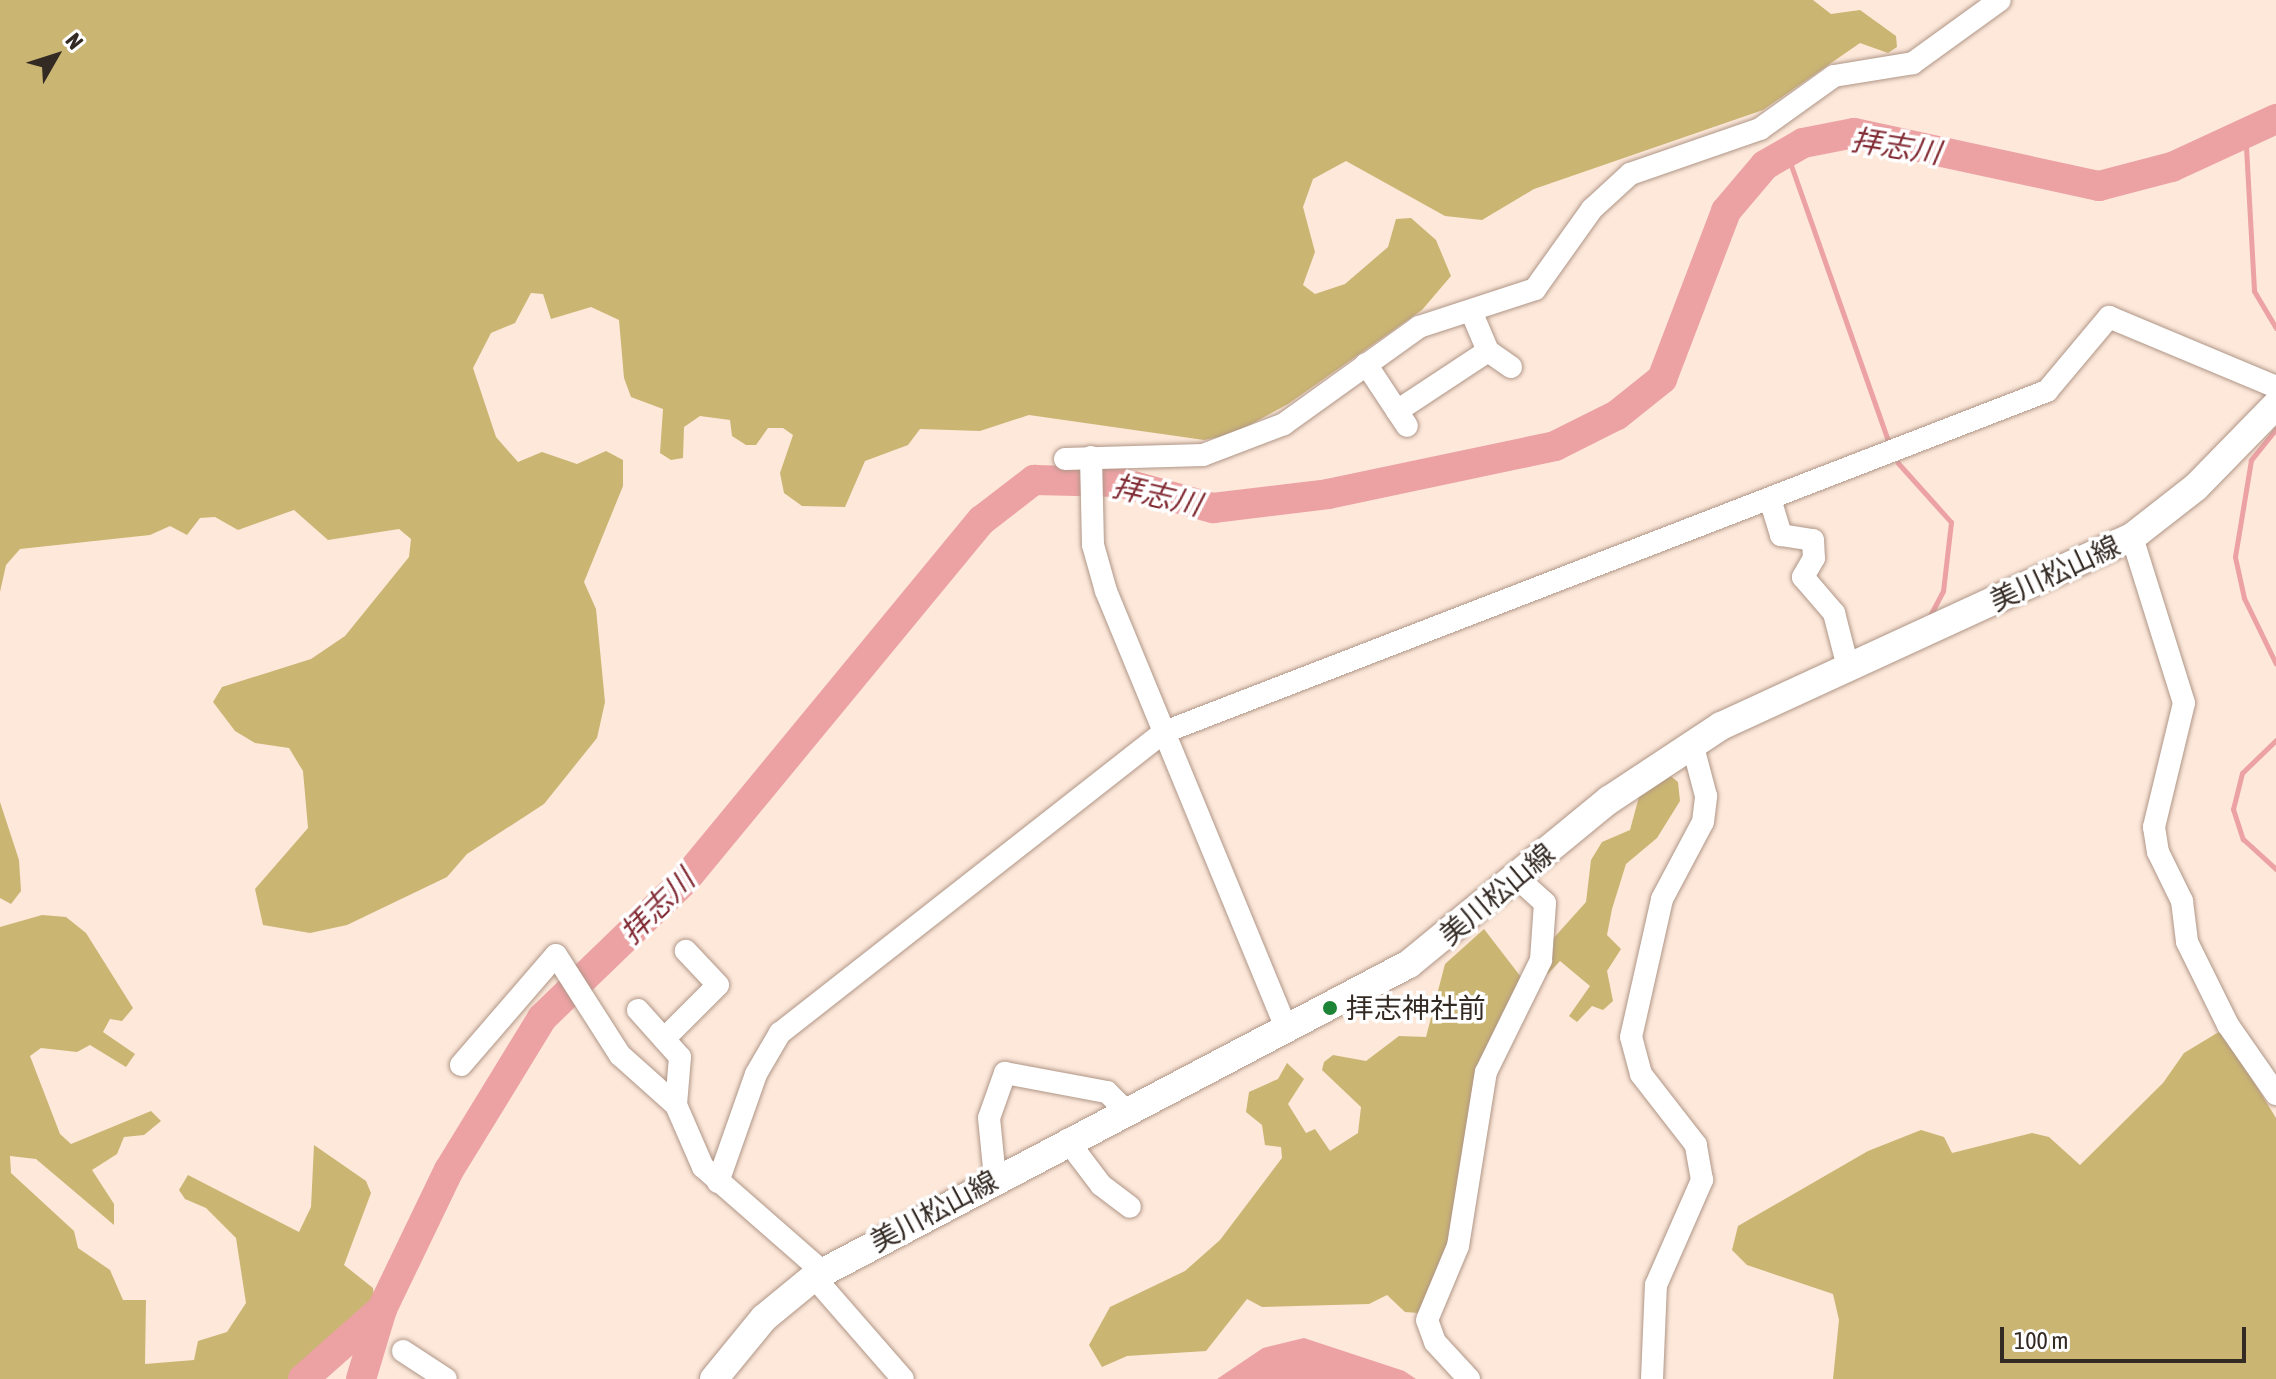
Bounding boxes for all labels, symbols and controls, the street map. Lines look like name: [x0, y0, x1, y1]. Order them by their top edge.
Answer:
north arrow: [16, 16, 96, 96]
text: N: [60, 28, 89, 54]
water label: 拝志川: [1849, 121, 1943, 171]
water label: 拝志川: [1109, 467, 1205, 523]
street label: 美川松山線: [1984, 528, 2126, 618]
street label: 美川松山線: [1433, 836, 1561, 952]
water label: 拝志川: [612, 861, 702, 951]
place label: 拝志神社前: [1346, 991, 1486, 1025]
marker: 拝志神社前: [1321, 999, 1339, 1017]
street label: 美川松山線: [864, 1163, 1004, 1259]
scale bar: [2004, 1311, 2250, 1361]
text: 100 m: [2014, 1327, 2068, 1354]

